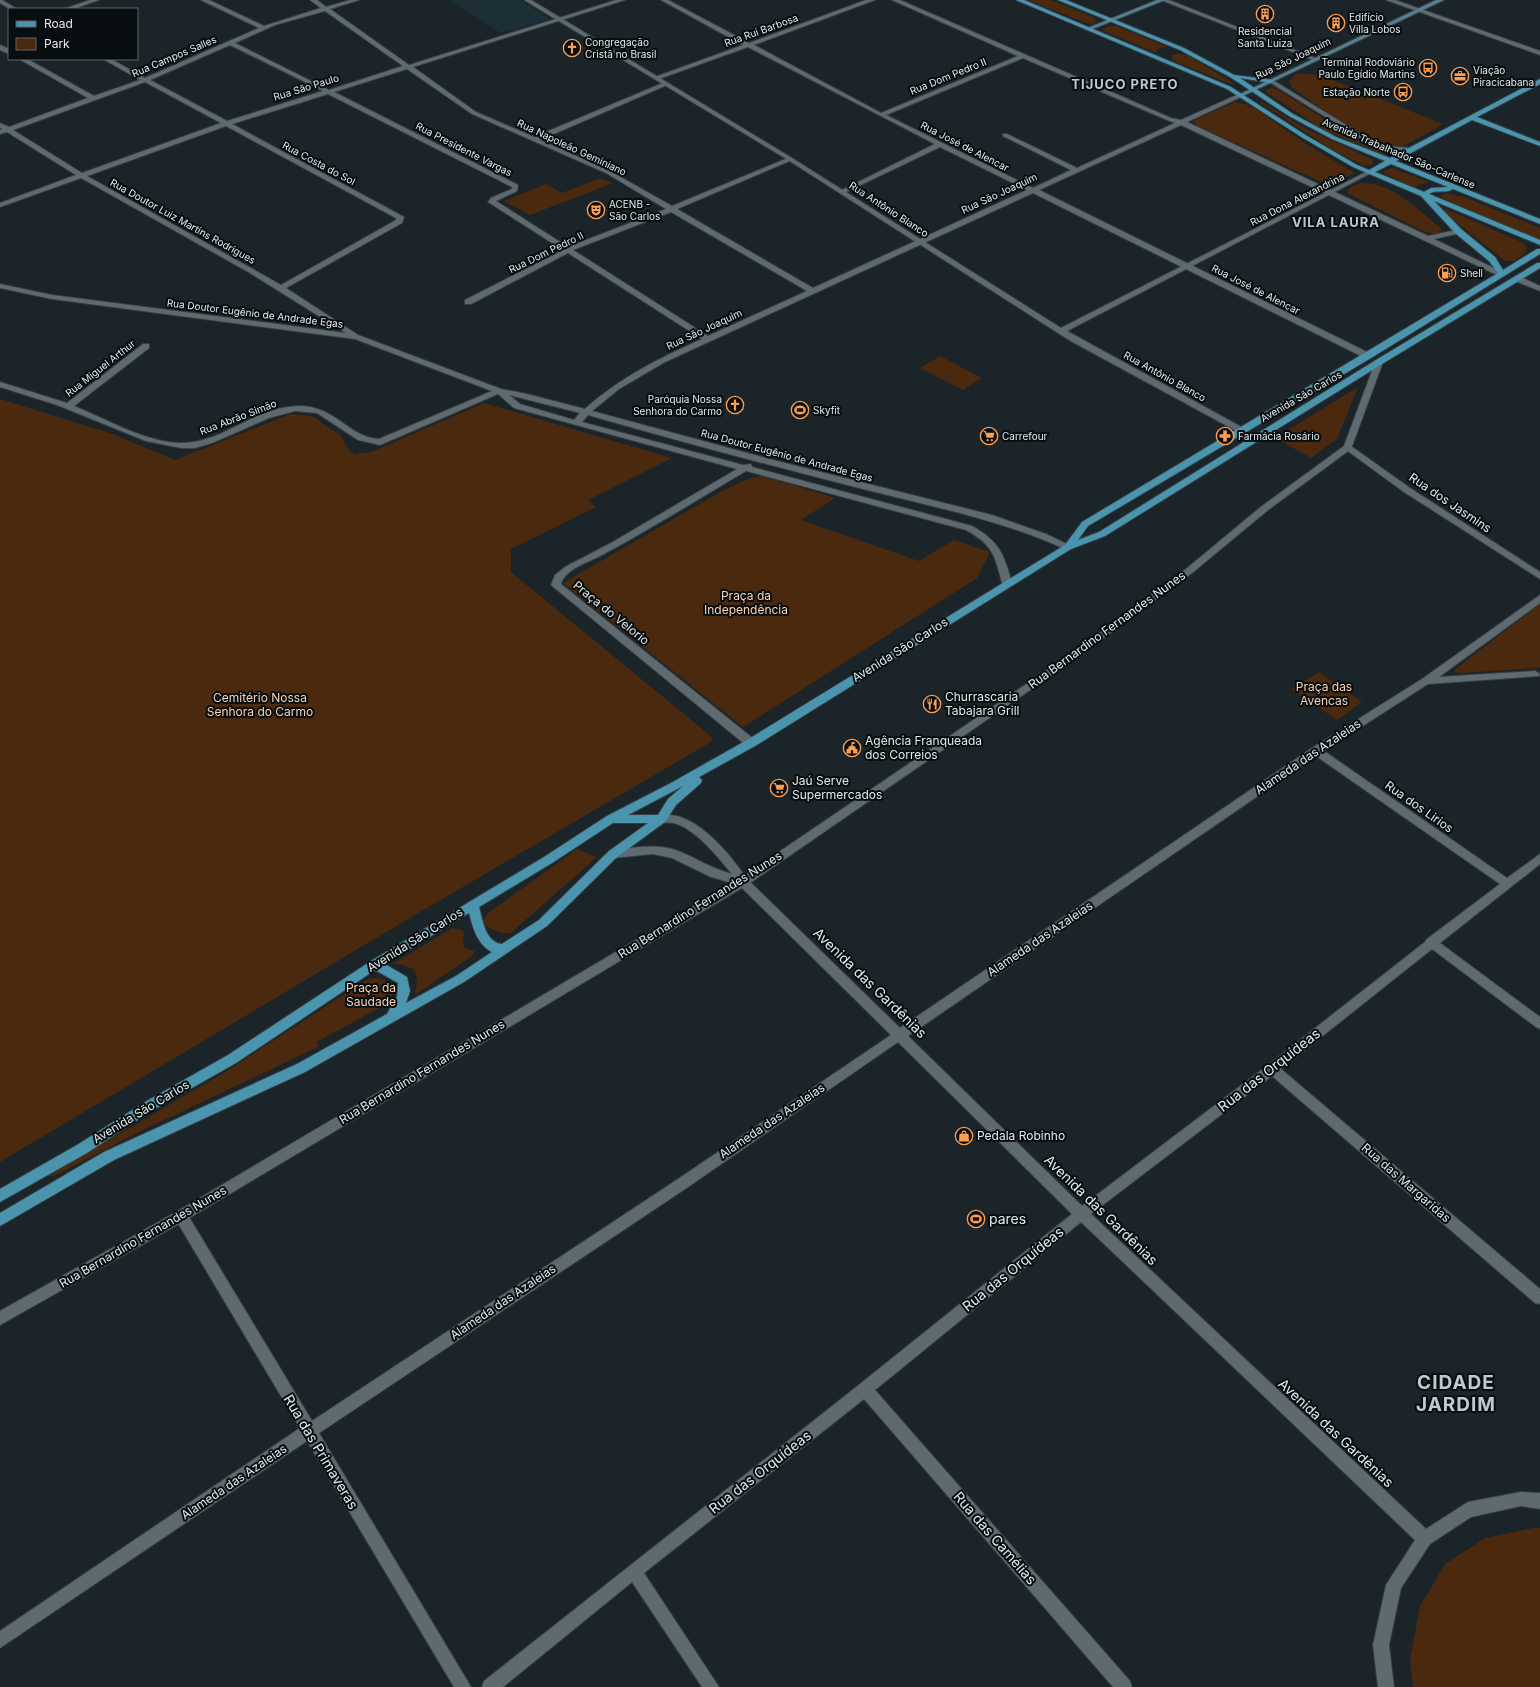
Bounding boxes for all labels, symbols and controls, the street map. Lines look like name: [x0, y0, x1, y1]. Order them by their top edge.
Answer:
building icon: Residencial Santa Luiza: [1255, 4, 1275, 24]
legend: [8, 8, 138, 60]
street label: Rua Rui Barbosa: [723, 11, 799, 49]
place label: Edifício Villa Lobos: [1349, 11, 1401, 35]
building icon: Edifício Villa Lobos: [1326, 13, 1346, 33]
text: Road: [44, 16, 73, 31]
place label: Residencial Santa Luiza: [1238, 25, 1292, 49]
street label: Rua Campos Salles: [130, 33, 218, 79]
street label: Rua São Joaquim: [1253, 35, 1333, 81]
text: Park: [44, 36, 70, 51]
place label: Congregação Cristã no Brasil: [585, 36, 656, 60]
church icon: Congregação Cristã no Brasil: [562, 38, 582, 58]
street label: Rua Dom Pedro II: [908, 55, 988, 97]
place label: Terminal Rodoviário Paulo Egídio Martins: [1318, 56, 1415, 80]
bus stop icon: Terminal Rodoviário Paulo Egídio Martins: [1418, 58, 1438, 78]
place label: Viação Piracicabana: [1473, 64, 1534, 88]
office icon: Viação Piracicabana: [1450, 66, 1470, 86]
street label: Rua São Paulo: [272, 71, 340, 103]
district label: TIJUCO PRETO: [1071, 76, 1179, 92]
bus stop icon: Estação Norte: [1393, 82, 1413, 102]
place label: Estação Norte: [1323, 86, 1390, 98]
street label: Avenida Trabalhador São-Carlense: [1321, 115, 1477, 191]
street label: Rua Napoleão Geminiano: [515, 116, 629, 178]
street label: Rua Presidente Vargas: [414, 119, 514, 179]
street label: Rua José de Alencar: [919, 119, 1011, 174]
street label: Rua Costa do Sol: [280, 139, 358, 187]
street label: Rua São Joaquim: [959, 170, 1039, 216]
street label: Rua Dona Alexandrina: [1248, 170, 1346, 228]
street label: Rua Doutor Luiz Martins Rodrigues: [108, 176, 258, 266]
street label: Rua Antônio Blanco: [847, 179, 931, 239]
place label: ACENB - São Carlos: [609, 198, 660, 222]
theatre icon: ACENB - São Carlos: [586, 200, 606, 220]
district label: VILA LAURA: [1292, 214, 1380, 230]
street label: Rua Dom Pedro II: [507, 229, 585, 275]
street label: Rua José de Alencar: [1210, 262, 1302, 317]
fuel station icon: Shell: [1437, 263, 1457, 283]
place label: Shell: [1460, 267, 1483, 279]
street label: Rua Doutor Eugênio de Andrade Egas: [166, 296, 344, 330]
street label: Rua São Joaquim: [664, 306, 744, 352]
street label: Rua Miguel Arthur: [63, 337, 137, 399]
street label: Rua Antônio Blanco: [1122, 348, 1208, 404]
street label: Avenida São Carlos: [1258, 368, 1344, 424]
place label: Paróquia Nossa Senhora do Carmo: [633, 393, 722, 417]
church icon: Paróquia Nossa Senhora do Carmo: [725, 395, 745, 415]
street label: Rua Abrão Simão: [198, 397, 278, 437]
sports icon: Skyfit: [790, 400, 810, 420]
place label: Skyfit: [813, 404, 841, 416]
street label: Rua Doutor Eugênio de Andrade Egas: [700, 426, 874, 484]
supermarket icon: Carrefour: [979, 426, 999, 446]
pharmacy icon: Farmácia Rosário: [1215, 426, 1235, 446]
place label: Carrefour: [1002, 430, 1048, 442]
place label: Farmácia Rosário: [1238, 430, 1320, 442]
street label: Rua dos Jasmins: [1406, 470, 1494, 536]
street label: Rua Bernardino Fernandes Nunes: [1025, 568, 1188, 692]
street label: Praça do Velorio: [570, 577, 652, 648]
park label: Praça da Independência: [704, 588, 788, 617]
street label: Avenida São Carlos: [849, 614, 950, 685]
park label: Praça das Avencas: [1296, 679, 1352, 708]
place label: Churrascaria Tabajara Grill: [945, 689, 1019, 718]
park label: Cemitério Nossa Senhora do Carmo: [207, 690, 313, 719]
restaurant icon: Churrascaria Tabajara Grill: [922, 694, 942, 714]
street label: Alameda das Azaleias: [1252, 716, 1363, 798]
place label: Agência Franqueada dos Correios: [865, 733, 982, 762]
public building icon: Agência Franqueada dos Correios: [842, 738, 862, 758]
place label: Jaú Serve Supermercados: [792, 773, 882, 802]
street label: Rua dos Lirios: [1382, 777, 1456, 836]
supermarket icon: Jaú Serve Supermercados: [769, 778, 789, 798]
street label: Rua Bernardino Fernandes Nunes: [615, 848, 784, 961]
street label: Alameda das Azaleias: [984, 898, 1095, 980]
street label: Avenida São Carlos: [364, 904, 465, 975]
street label: Avenida das Gardênias: [810, 924, 931, 1041]
park label: Praça da Saudade: [346, 980, 396, 1009]
street label: Rua Bernardino Fernandes Nunes: [336, 1016, 507, 1127]
street label: Rua das Orquídeas: [1214, 1024, 1323, 1115]
street label: Avenida São Carlos: [90, 1077, 192, 1146]
street label: Alameda das Azaleias: [716, 1080, 827, 1162]
shop icon: Pedala Robinho: [954, 1126, 974, 1146]
place label: Pedala Robinho: [977, 1128, 1065, 1143]
street label: Rua das Margaridas: [1359, 1140, 1454, 1225]
street label: Avenida das Gardênias: [1041, 1151, 1162, 1268]
street label: Rua Bernardino Fernandes Nunes: [57, 1182, 229, 1291]
sports icon: pares: [966, 1209, 986, 1229]
place label: pares: [989, 1210, 1026, 1227]
street label: Rua das Orquídeas: [959, 1223, 1067, 1315]
street label: Alameda das Azaleias: [447, 1261, 558, 1343]
district label: CIDADE JARDIM: [1416, 1371, 1496, 1416]
street label: Avenida das Gardênias: [1275, 1375, 1397, 1490]
street label: Rua das Primaveras: [280, 1391, 362, 1512]
street label: Rua das Orquídeas: [705, 1426, 814, 1517]
street label: Alameda das Azaleias: [178, 1441, 289, 1523]
street label: Rua das Camélias: [950, 1488, 1040, 1588]

